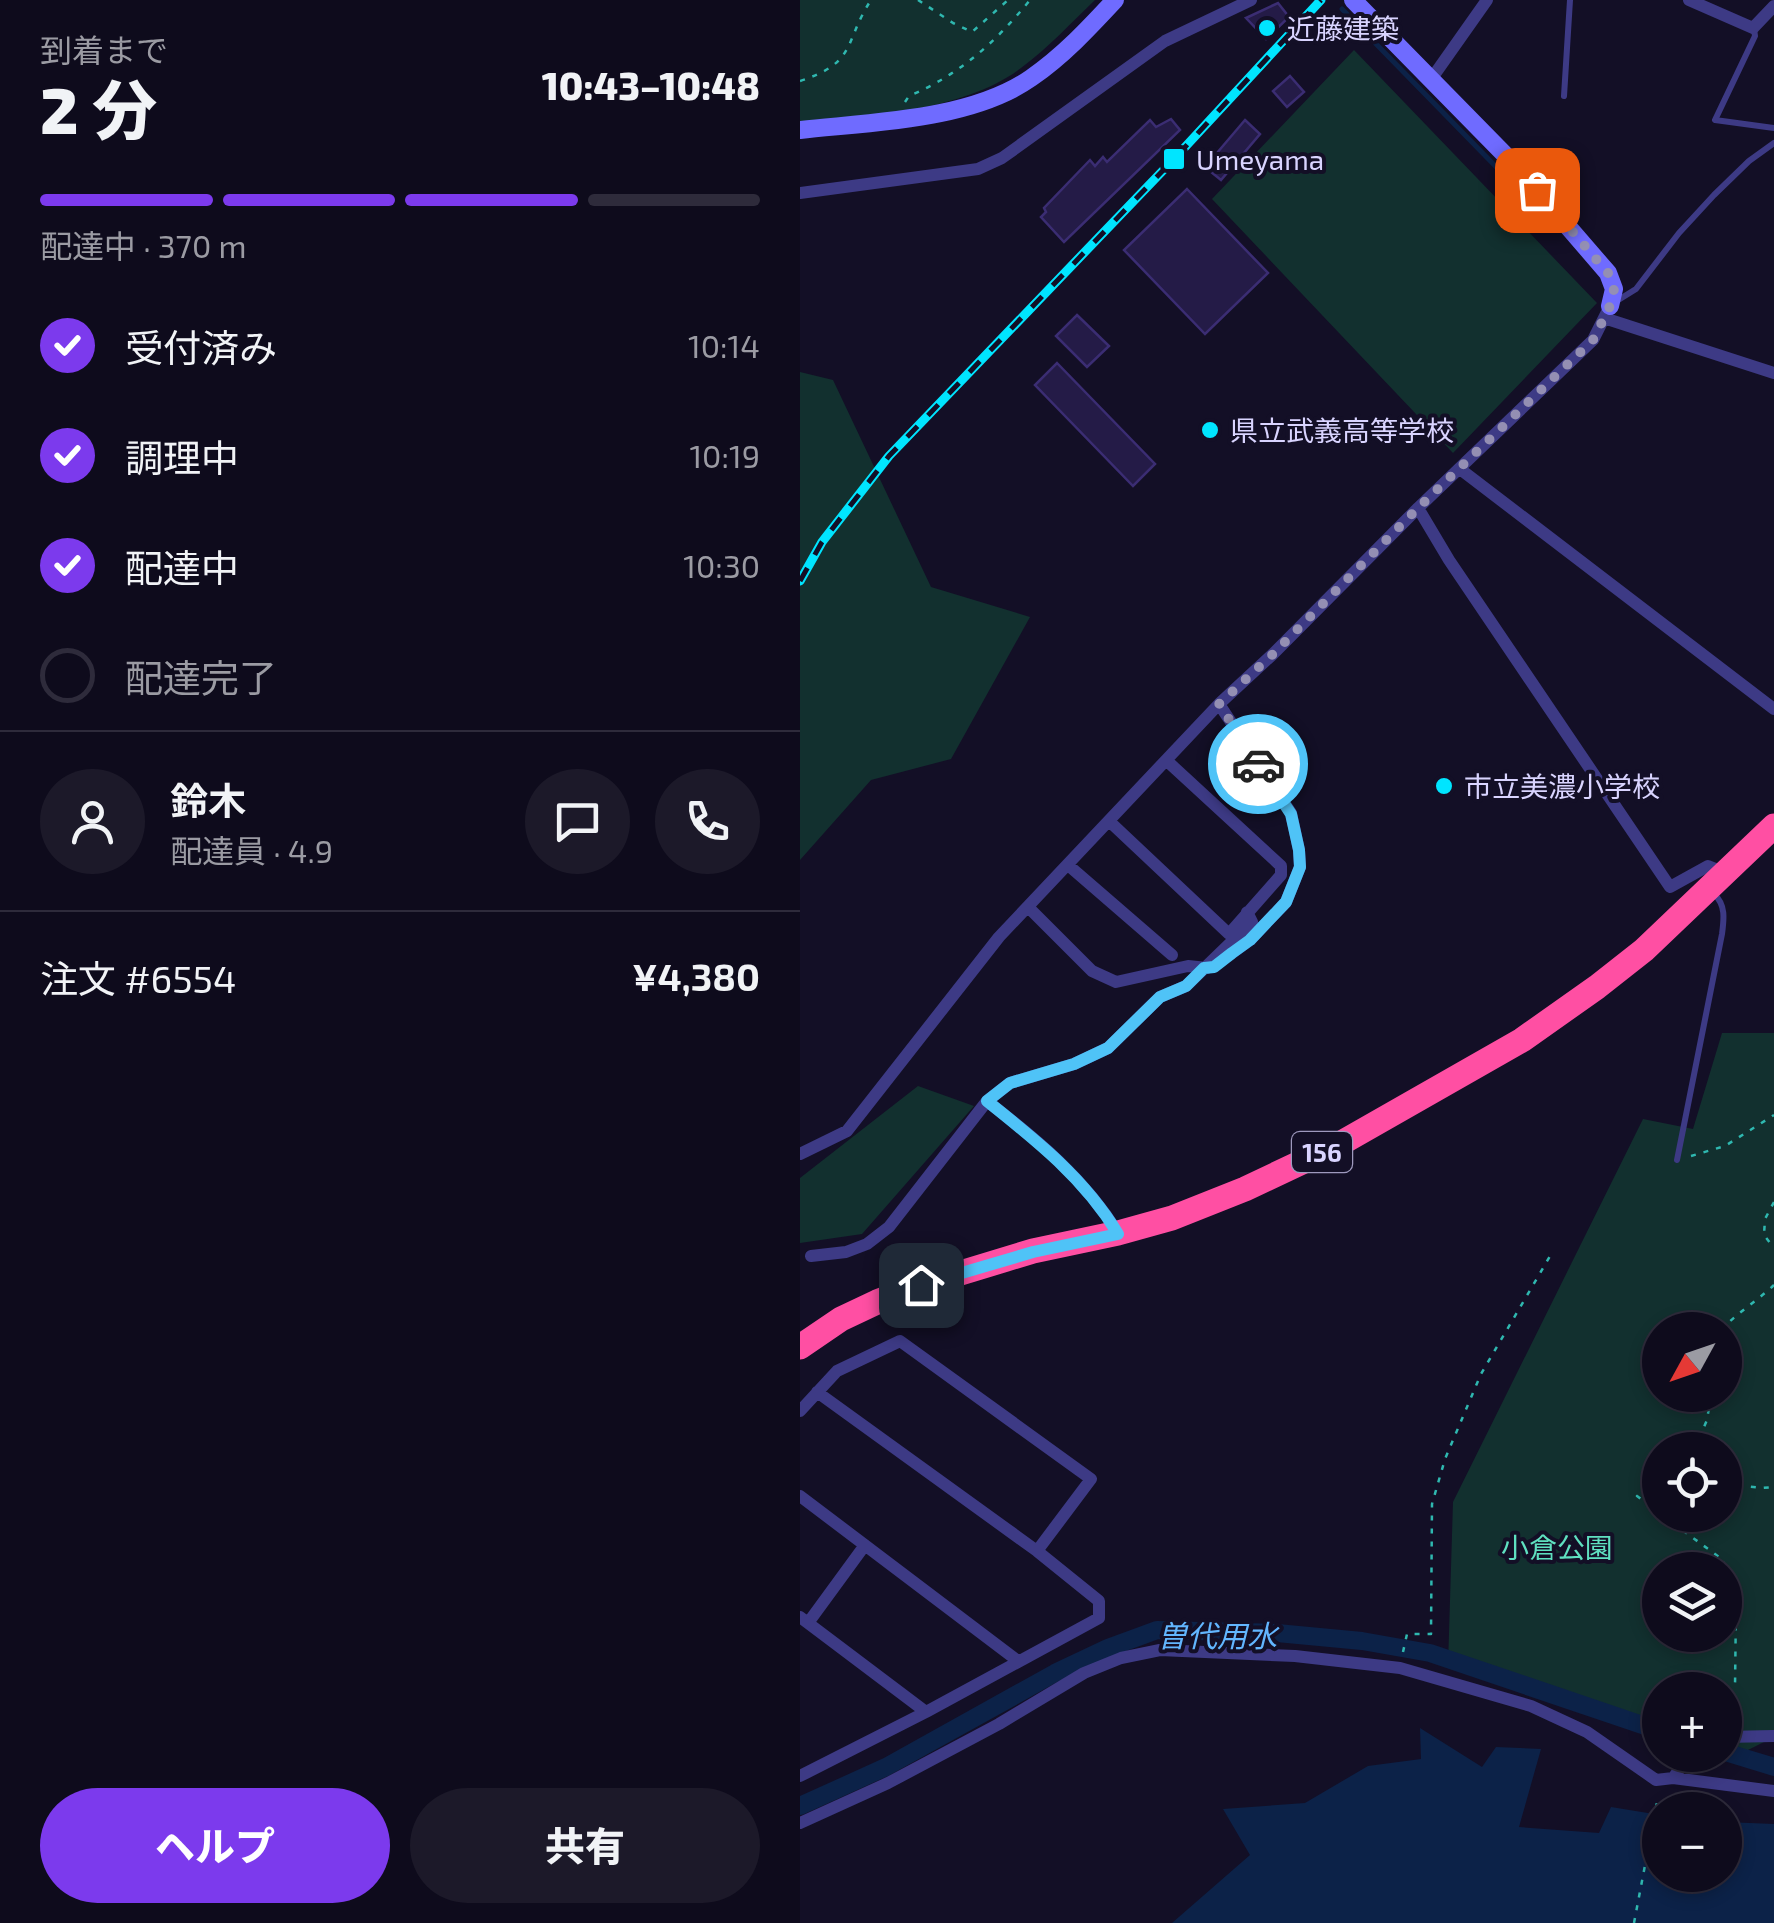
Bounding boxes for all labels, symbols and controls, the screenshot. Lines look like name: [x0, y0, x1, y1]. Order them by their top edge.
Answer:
place label: 近藤建築: [1287, 11, 1399, 45]
marker: 近藤建築: [1256, 17, 1278, 39]
text: 到着まで: [40, 30, 168, 68]
text: 10:43–10:48: [542, 62, 760, 108]
text: 2 分: [40, 69, 157, 147]
place label: Umeyama: [1196, 142, 1324, 176]
marker: Umeyama: [1161, 146, 1187, 172]
pin: [1495, 148, 1580, 233]
icon: bag: [1510, 163, 1565, 218]
text: 配達中 · 370 m: [40, 226, 246, 264]
icon: check: [40, 318, 95, 373]
text: 受付済み: [125, 324, 277, 370]
text: 10:14: [688, 326, 760, 364]
place label: 県立武義高等学校: [1230, 413, 1454, 447]
marker: 県立武義高等学校: [1199, 419, 1221, 441]
icon: check: [40, 428, 95, 483]
text: 調理中: [125, 434, 239, 480]
text: 10:19: [689, 436, 760, 474]
icon: check: [40, 538, 95, 593]
text: 配達中: [125, 544, 239, 590]
text: 10:30: [683, 546, 760, 584]
text: 配達完了: [125, 654, 277, 700]
courier: [1208, 714, 1308, 814]
icon: car: [1231, 737, 1286, 792]
button: person: [40, 769, 145, 874]
button: chat: [525, 769, 630, 874]
button: phone: [655, 769, 760, 874]
place label: 市立美濃小学校: [1464, 769, 1660, 803]
marker: 市立美濃小学校: [1433, 775, 1455, 797]
text: 鈴木: [170, 777, 246, 823]
text: 配達員 · 4.9: [170, 831, 333, 869]
text: ¥4,380: [632, 953, 760, 999]
text: 注文 #6554: [40, 955, 236, 1001]
road number: 156: [1292, 1132, 1352, 1172]
pin: [879, 1243, 964, 1328]
icon: home: [894, 1258, 949, 1313]
north arrow: [1642, 1312, 1742, 1412]
map controls: [1642, 1312, 1742, 1892]
button: locate: [1642, 1432, 1742, 1532]
park label: 小倉公園: [1501, 1530, 1613, 1564]
button: layers: [1642, 1552, 1742, 1652]
water label: 曽代用水: [1157, 1617, 1280, 1653]
button: +: [1642, 1672, 1742, 1772]
button: ヘルプ: [40, 1788, 390, 1903]
button: 共有: [410, 1788, 760, 1903]
button: −: [1642, 1792, 1742, 1892]

